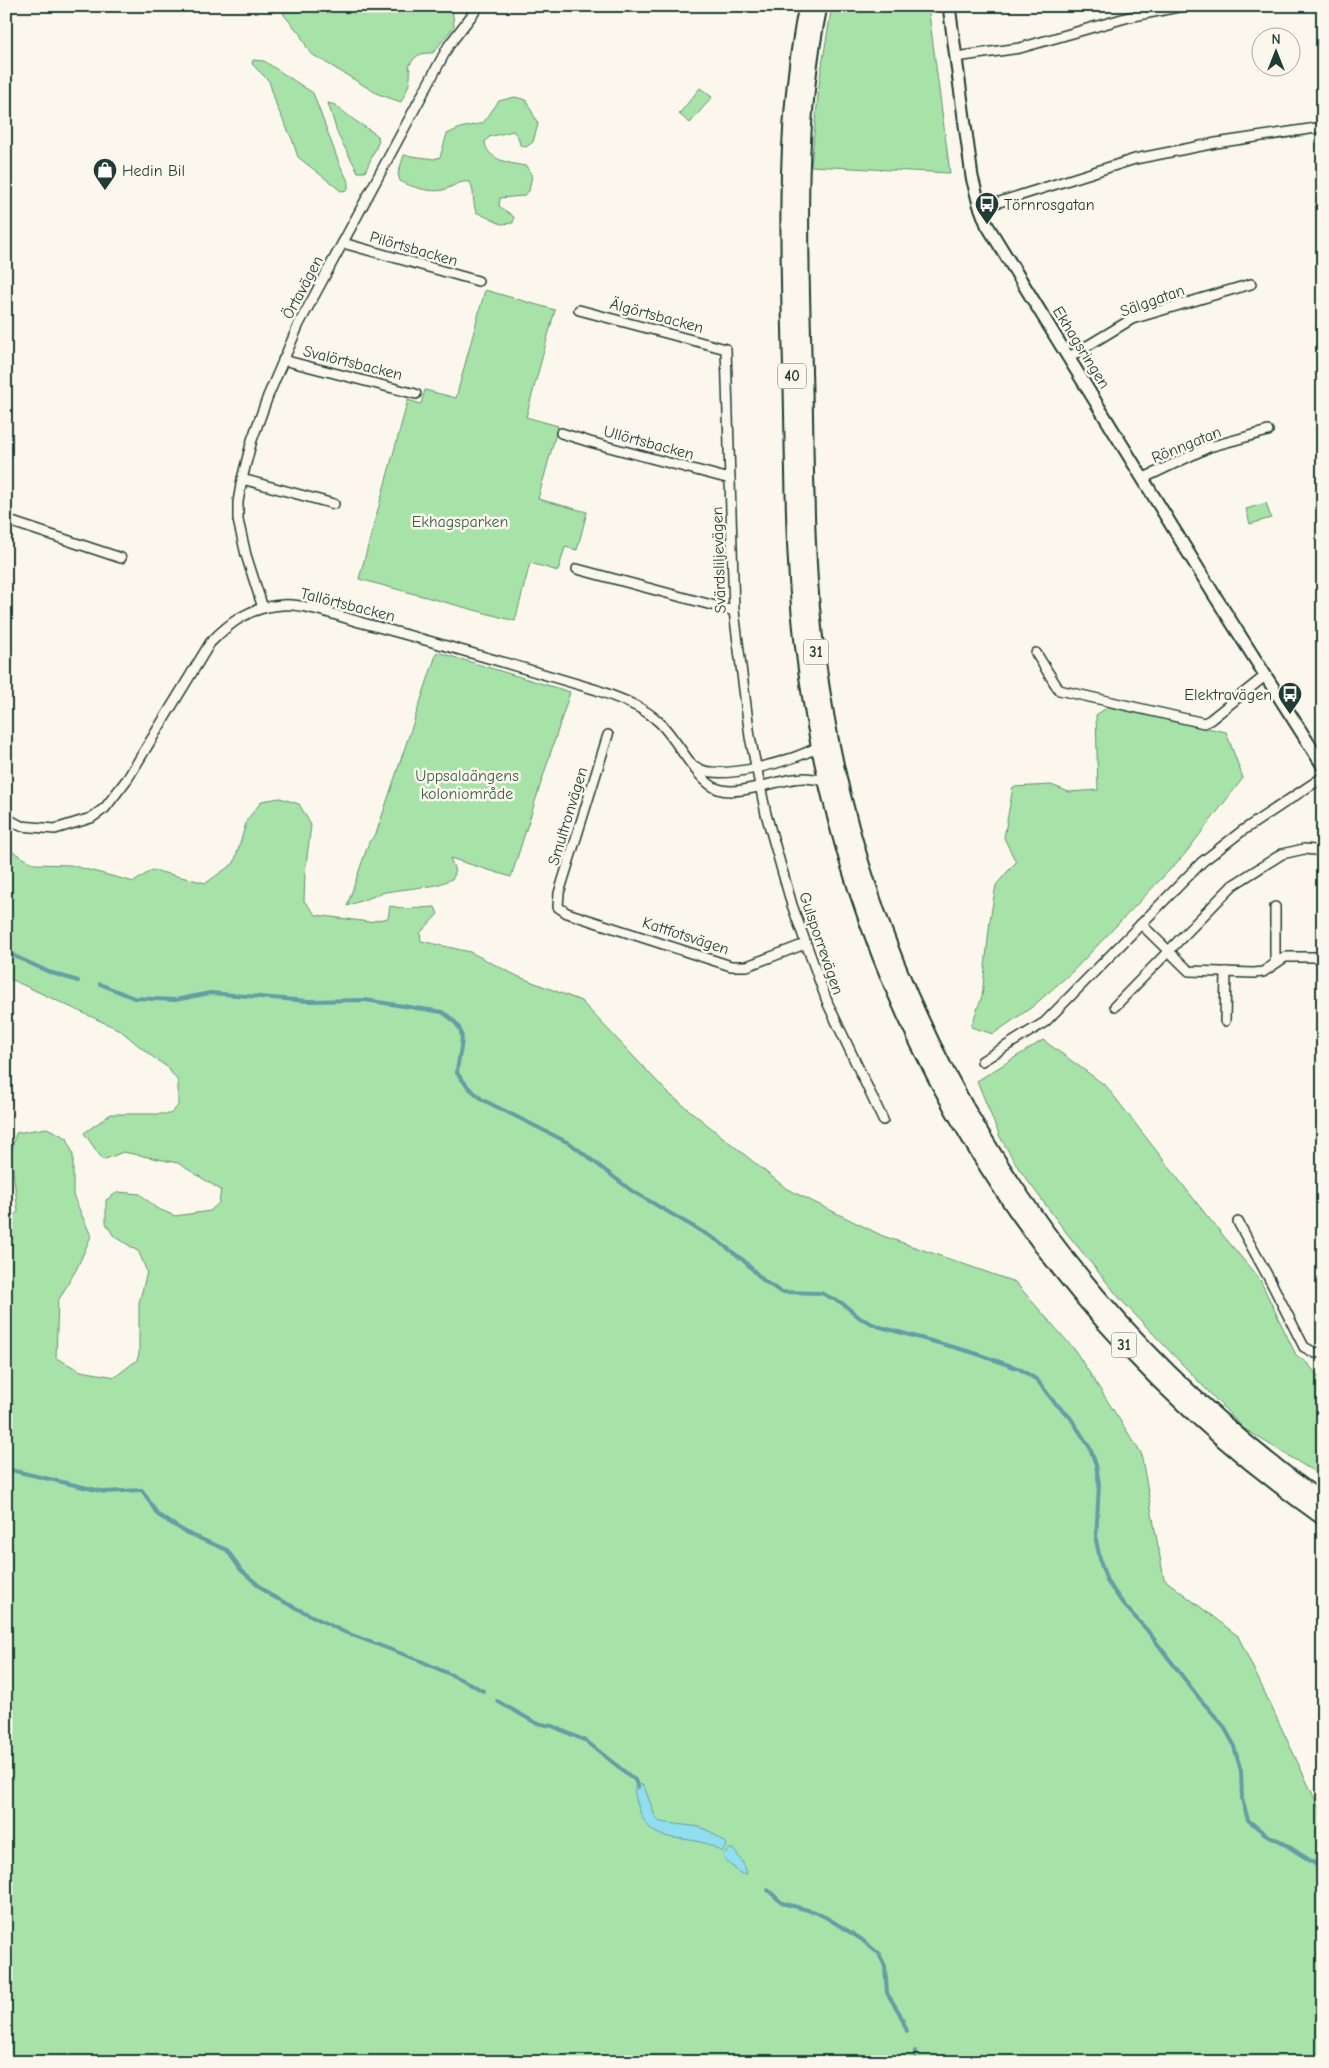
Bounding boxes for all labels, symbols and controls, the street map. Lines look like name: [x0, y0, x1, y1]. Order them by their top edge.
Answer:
north arrow: [1252, 28, 1302, 78]
text: N: [1271, 31, 1281, 48]
shop icon: Hedin Bil: [92, 157, 118, 191]
place label: Hedin Bil: [122, 162, 185, 180]
bus stop icon: Törnrosgatan: [974, 191, 1000, 225]
place label: Törnrosgatan: [1004, 196, 1095, 214]
street label: Pilörtsbacken: [368, 228, 460, 270]
street label: Örtavägen: [279, 253, 327, 322]
street label: Sälggatan: [1118, 281, 1187, 321]
street label: Älgörtsbacken: [608, 295, 706, 337]
street label: Ekhagsringen: [1049, 303, 1114, 392]
street label: Svalörtsbacken: [301, 342, 404, 384]
road number: 40: [778, 364, 806, 388]
street label: Ullörtsbacken: [602, 422, 696, 464]
street label: Rönngatan: [1149, 423, 1224, 467]
street label: Svärdsliljevägen: [708, 506, 730, 614]
park label: Ekhagsparken: [412, 513, 508, 531]
street label: Tallörtsbacken: [299, 585, 397, 625]
road number: 31: [804, 640, 828, 664]
bus stop icon: Elektravägen: [1277, 681, 1303, 715]
place label: Elektravägen: [1184, 686, 1272, 704]
street label: Smultronvägen: [544, 765, 591, 868]
park label: Uppsalaängens koloniområde: [415, 767, 519, 803]
street label: Gulsporrevägen: [795, 890, 847, 997]
street label: Kattfotsvägen: [640, 913, 731, 958]
road number: 31: [1112, 1332, 1136, 1358]

